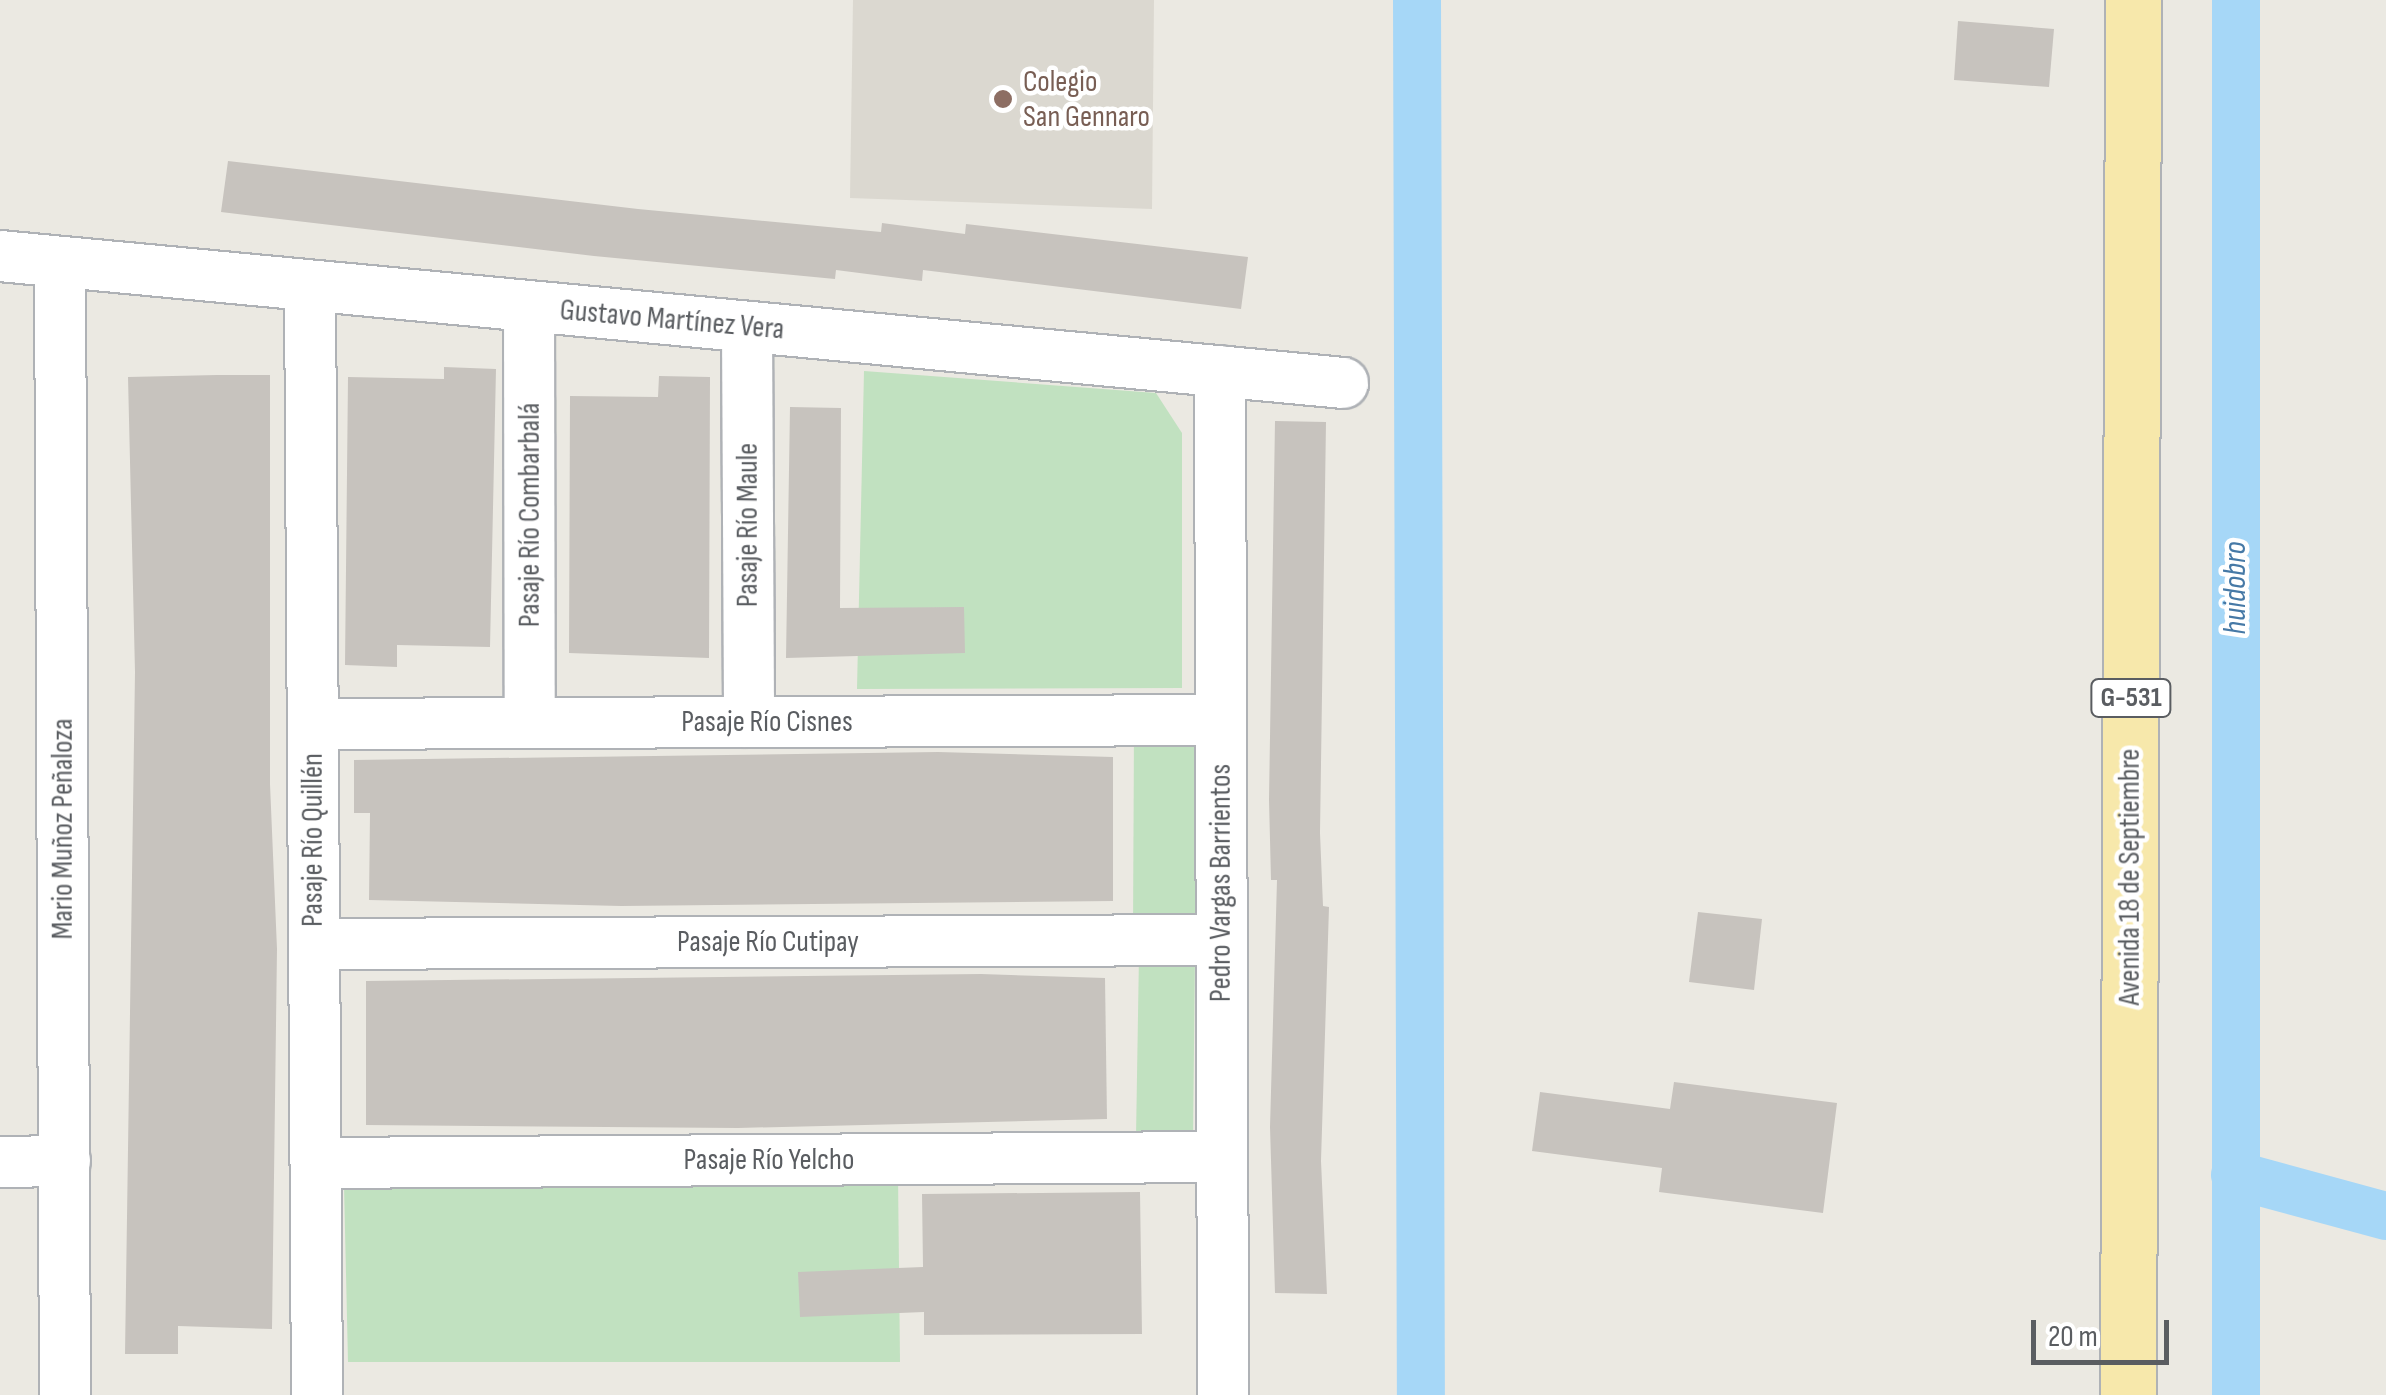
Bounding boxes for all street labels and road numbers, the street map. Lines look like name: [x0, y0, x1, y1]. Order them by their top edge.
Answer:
street label: Gustavo Martínez Vera: [558, 292, 786, 348]
street label: Pasaje Río Combarbalá: [512, 403, 548, 627]
street label: Pasaje Río Maule: [730, 443, 766, 607]
road number: G-531: [2088, 675, 2174, 721]
street label: Pasaje Río Cisnes: [681, 704, 853, 740]
street label: Mario Muñoz Peñaloza: [45, 719, 81, 939]
street label: Avenida 18 de Septiembre: [2112, 749, 2148, 1005]
street label: Pasaje Río Quillén: [295, 753, 331, 927]
street label: Pedro Vargas Barrientos: [1203, 764, 1239, 1002]
street label: Pasaje Río Cutipay: [677, 924, 859, 960]
street label: Pasaje Río Yelcho: [684, 1142, 854, 1178]

